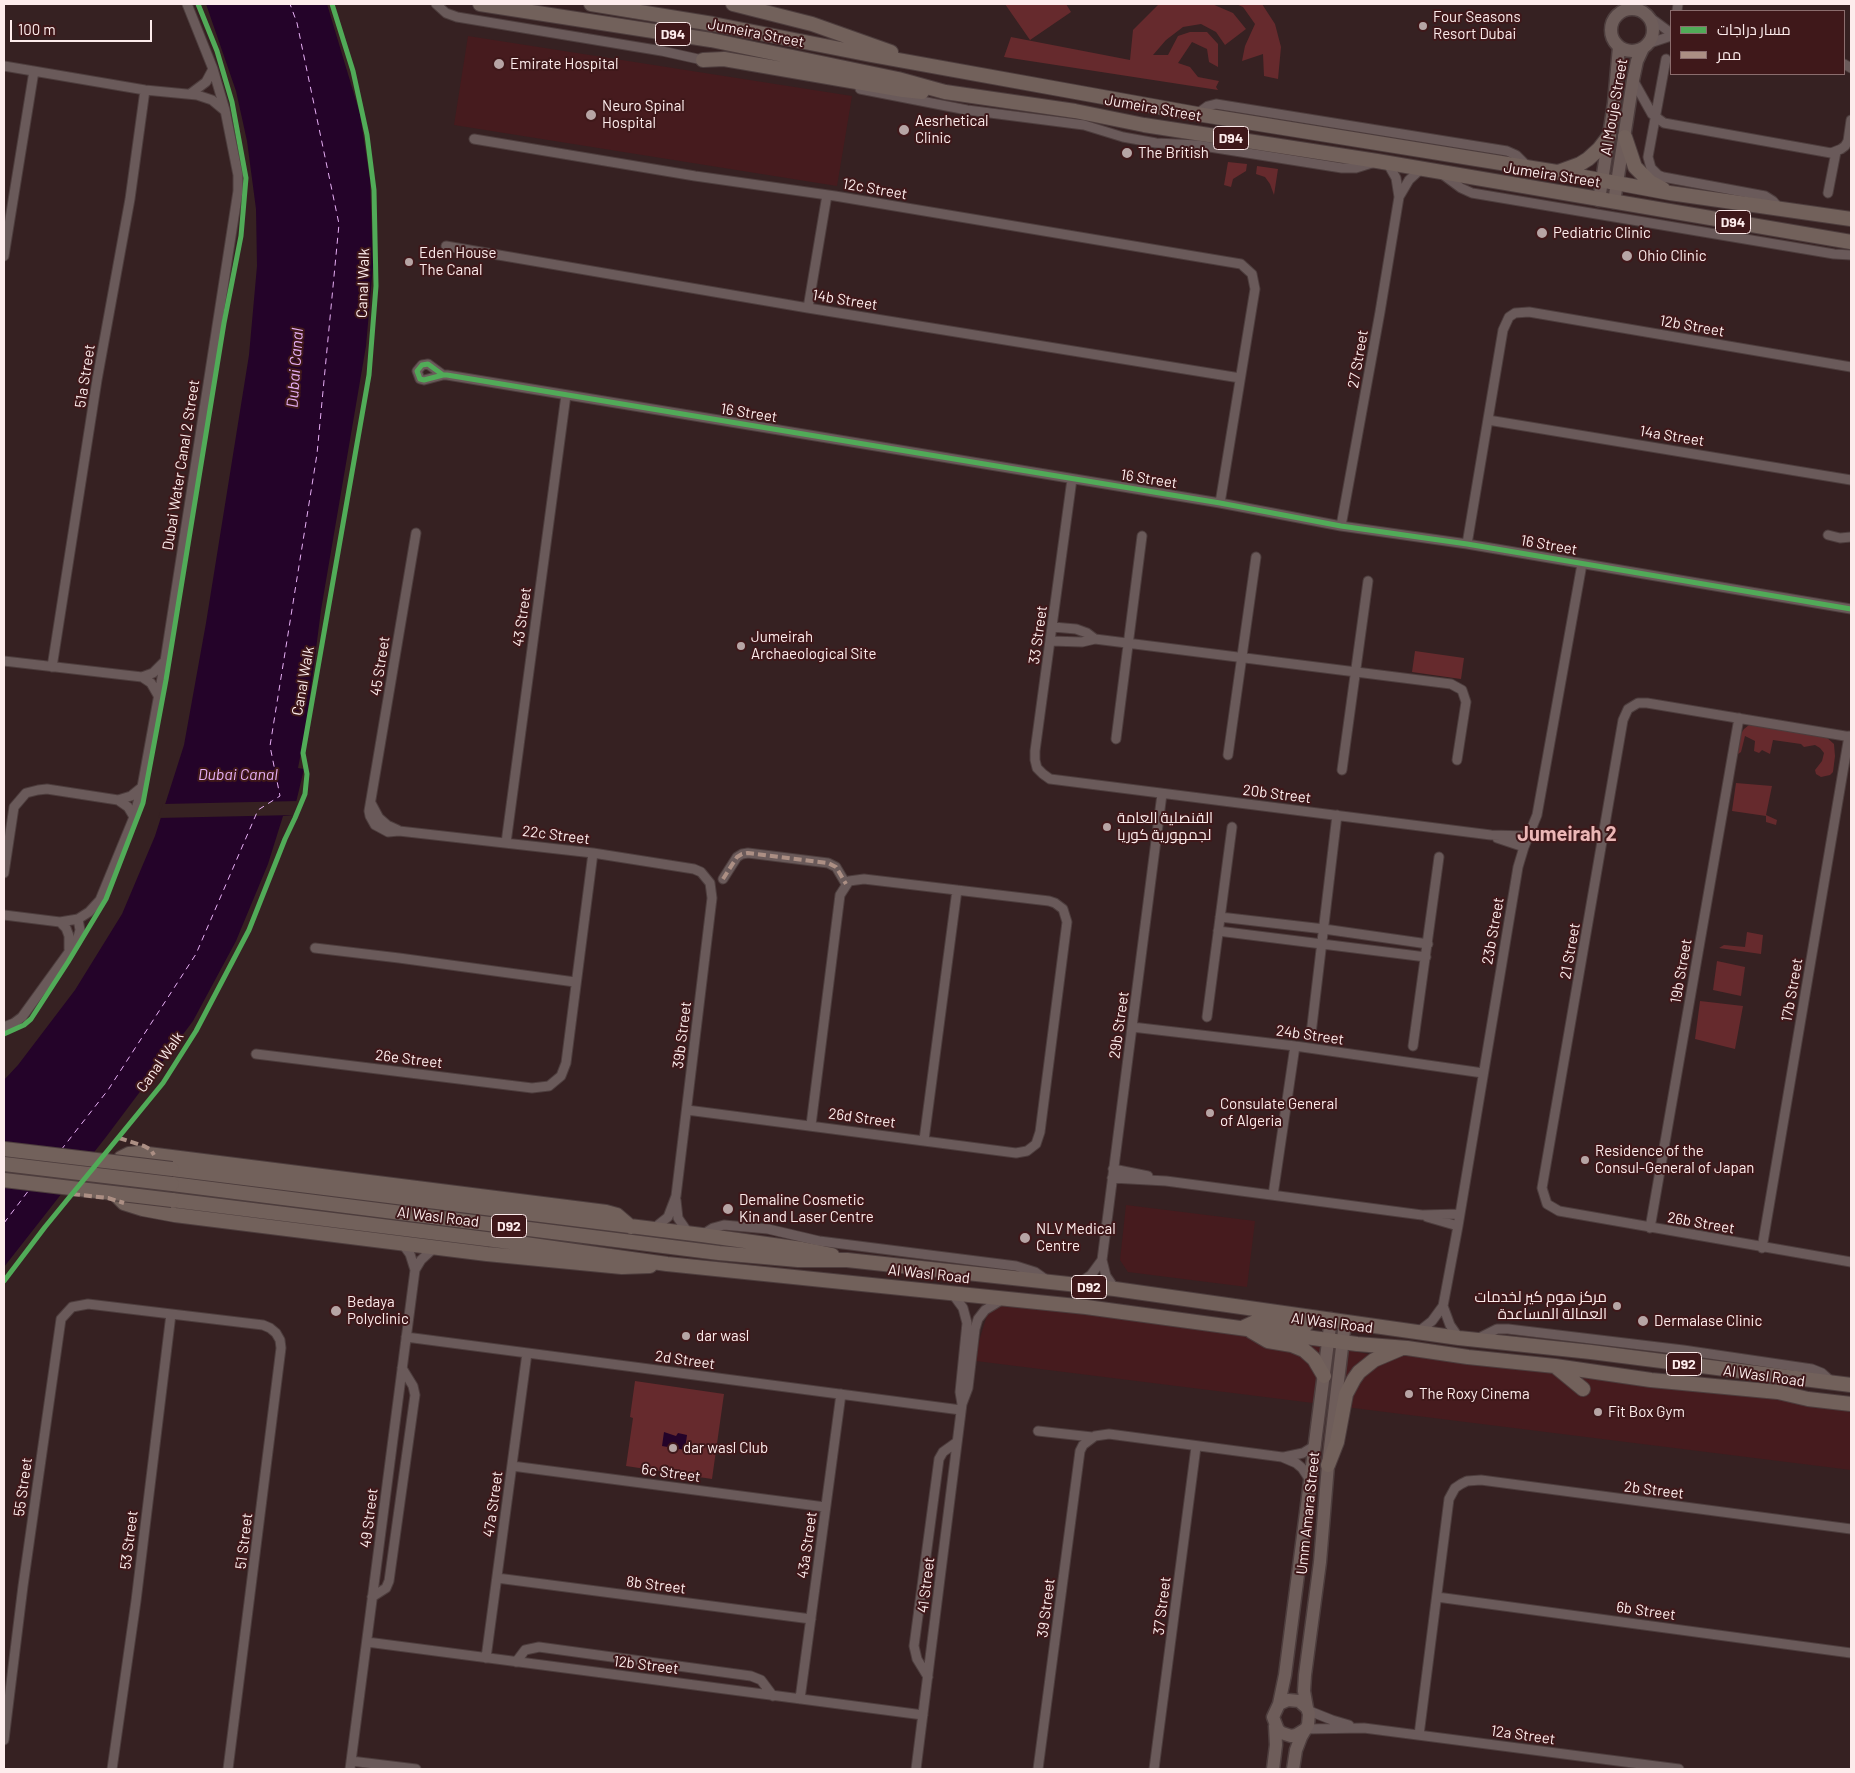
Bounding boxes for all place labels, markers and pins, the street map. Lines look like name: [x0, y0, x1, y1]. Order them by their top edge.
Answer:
place label: Four Seasons Resort Dubai: [1433, 8, 1521, 43]
marker: Four Seasons Resort Dubai: [1417, 20, 1429, 32]
place label: Emirate Hospital: [510, 55, 618, 73]
marker: Emirate Hospital: [492, 57, 506, 71]
place label: Neuro Spinal Hospital: [602, 97, 685, 132]
marker: Neuro Spinal Hospital: [584, 108, 598, 122]
place label: Aesrhetical Clinic: [915, 112, 989, 147]
marker: Aesrhetical Clinic: [897, 123, 911, 137]
place label: The British: [1138, 144, 1209, 162]
marker: The British: [1120, 146, 1134, 160]
place label: Pediatric Clinic: [1553, 224, 1651, 242]
marker: Pediatric Clinic: [1535, 226, 1549, 240]
place label: Eden House The Canal: [419, 244, 497, 279]
place label: Ohio Clinic: [1638, 247, 1707, 265]
marker: Ohio Clinic: [1620, 249, 1634, 263]
marker: Eden House The Canal: [403, 256, 415, 268]
place label: Jumeirah Archaeological Site: [751, 628, 876, 663]
marker: Jumeirah Archaeological Site: [735, 640, 747, 652]
place label: القنصلية العامة لجمهورية كوريا: [1117, 809, 1213, 844]
marker: القنصلية العامة لجمهورية كوريا: [1101, 821, 1113, 833]
place label: Consulate General of Algeria: [1220, 1095, 1338, 1130]
marker: Consulate General of Algeria: [1204, 1107, 1216, 1119]
place label: Residence of the Consul-General of Japan: [1595, 1142, 1754, 1177]
marker: Residence of the Consul-General of Japan: [1579, 1154, 1591, 1166]
place label: Demaline Cosmetic Kin and Laser Centre: [739, 1191, 874, 1226]
marker: Demaline Cosmetic Kin and Laser Centre: [721, 1202, 735, 1216]
place label: NLV Medical Centre: [1036, 1220, 1116, 1255]
marker: NLV Medical Centre: [1018, 1231, 1032, 1245]
place label: مركز هوم كير لخدمات العمالة المساعدة: [1475, 1288, 1607, 1323]
place label: Bedaya Polyclinic: [347, 1293, 409, 1328]
marker: مركز هوم كير لخدمات العمالة المساعدة: [1611, 1300, 1623, 1312]
marker: Bedaya Polyclinic: [329, 1304, 343, 1318]
place label: Dermalase Clinic: [1654, 1312, 1762, 1330]
marker: Dermalase Clinic: [1636, 1314, 1650, 1328]
place label: dar wasl: [696, 1327, 749, 1345]
marker: dar wasl: [680, 1330, 692, 1342]
place label: The Roxy Cinema: [1419, 1385, 1530, 1403]
marker: The Roxy Cinema: [1403, 1388, 1415, 1400]
place label: Fit Box Gym: [1608, 1403, 1685, 1421]
marker: Fit Box Gym: [1592, 1406, 1604, 1418]
place label: dar wasl Club: [683, 1439, 768, 1457]
marker: dar wasl Club: [667, 1442, 679, 1454]

